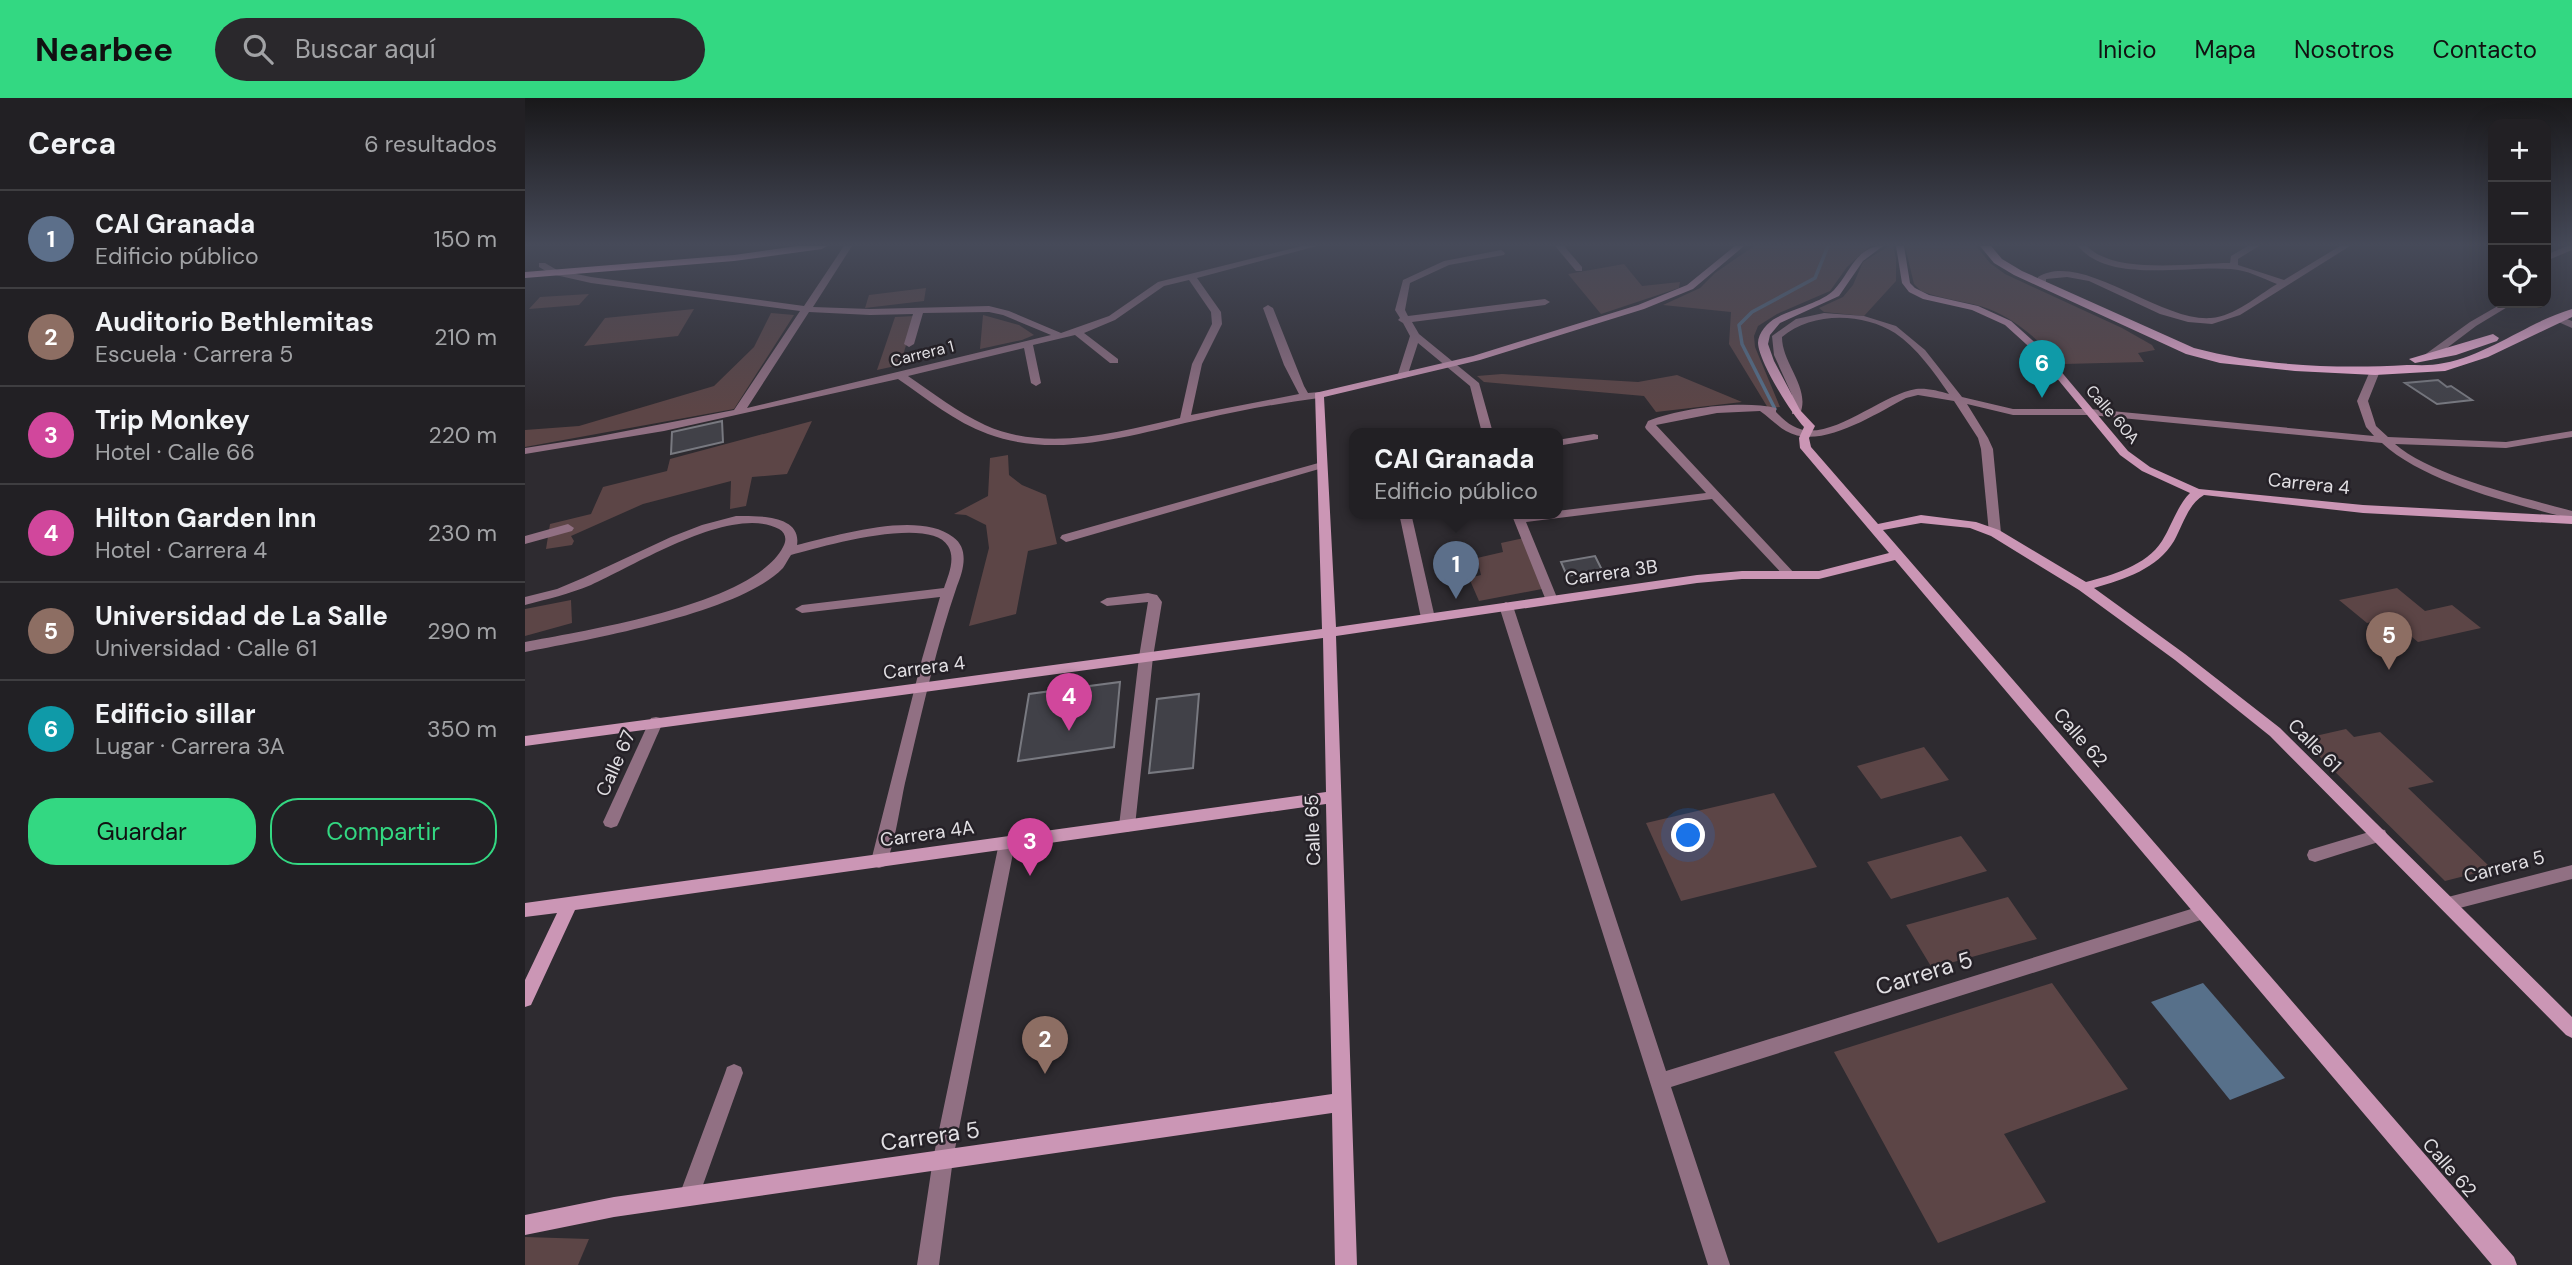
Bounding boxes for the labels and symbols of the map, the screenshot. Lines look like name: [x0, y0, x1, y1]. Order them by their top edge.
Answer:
street label: Carrera 1: [888, 335, 956, 371]
pin: 6: [2019, 340, 2065, 398]
street label: Calle 60A: [2081, 380, 2144, 449]
street label: Carrera 4: [2267, 467, 2351, 500]
pin: 1: [1433, 541, 1479, 599]
street label: Carrera 3B: [1563, 554, 1659, 591]
pin: 5: [2366, 612, 2412, 670]
street label: Carrera 4: [882, 650, 966, 685]
pin: 4: [1046, 673, 1092, 731]
street label: Calle 62: [2048, 702, 2113, 772]
street label: Calle 61: [2282, 713, 2347, 778]
street label: Calle 67: [590, 726, 641, 800]
street label: Calle 65: [1299, 794, 1326, 866]
street label: Carrera 4A: [878, 814, 976, 852]
pin: 3: [1007, 818, 1053, 876]
your location: [1671, 818, 1705, 852]
street label: Carrera 5: [2461, 844, 2547, 889]
street label: Carrera 5: [1872, 944, 1976, 1002]
pin: 2: [1022, 1016, 1068, 1074]
street label: Carrera 5: [878, 1114, 982, 1158]
street label: Calle 62: [2417, 1132, 2482, 1202]

